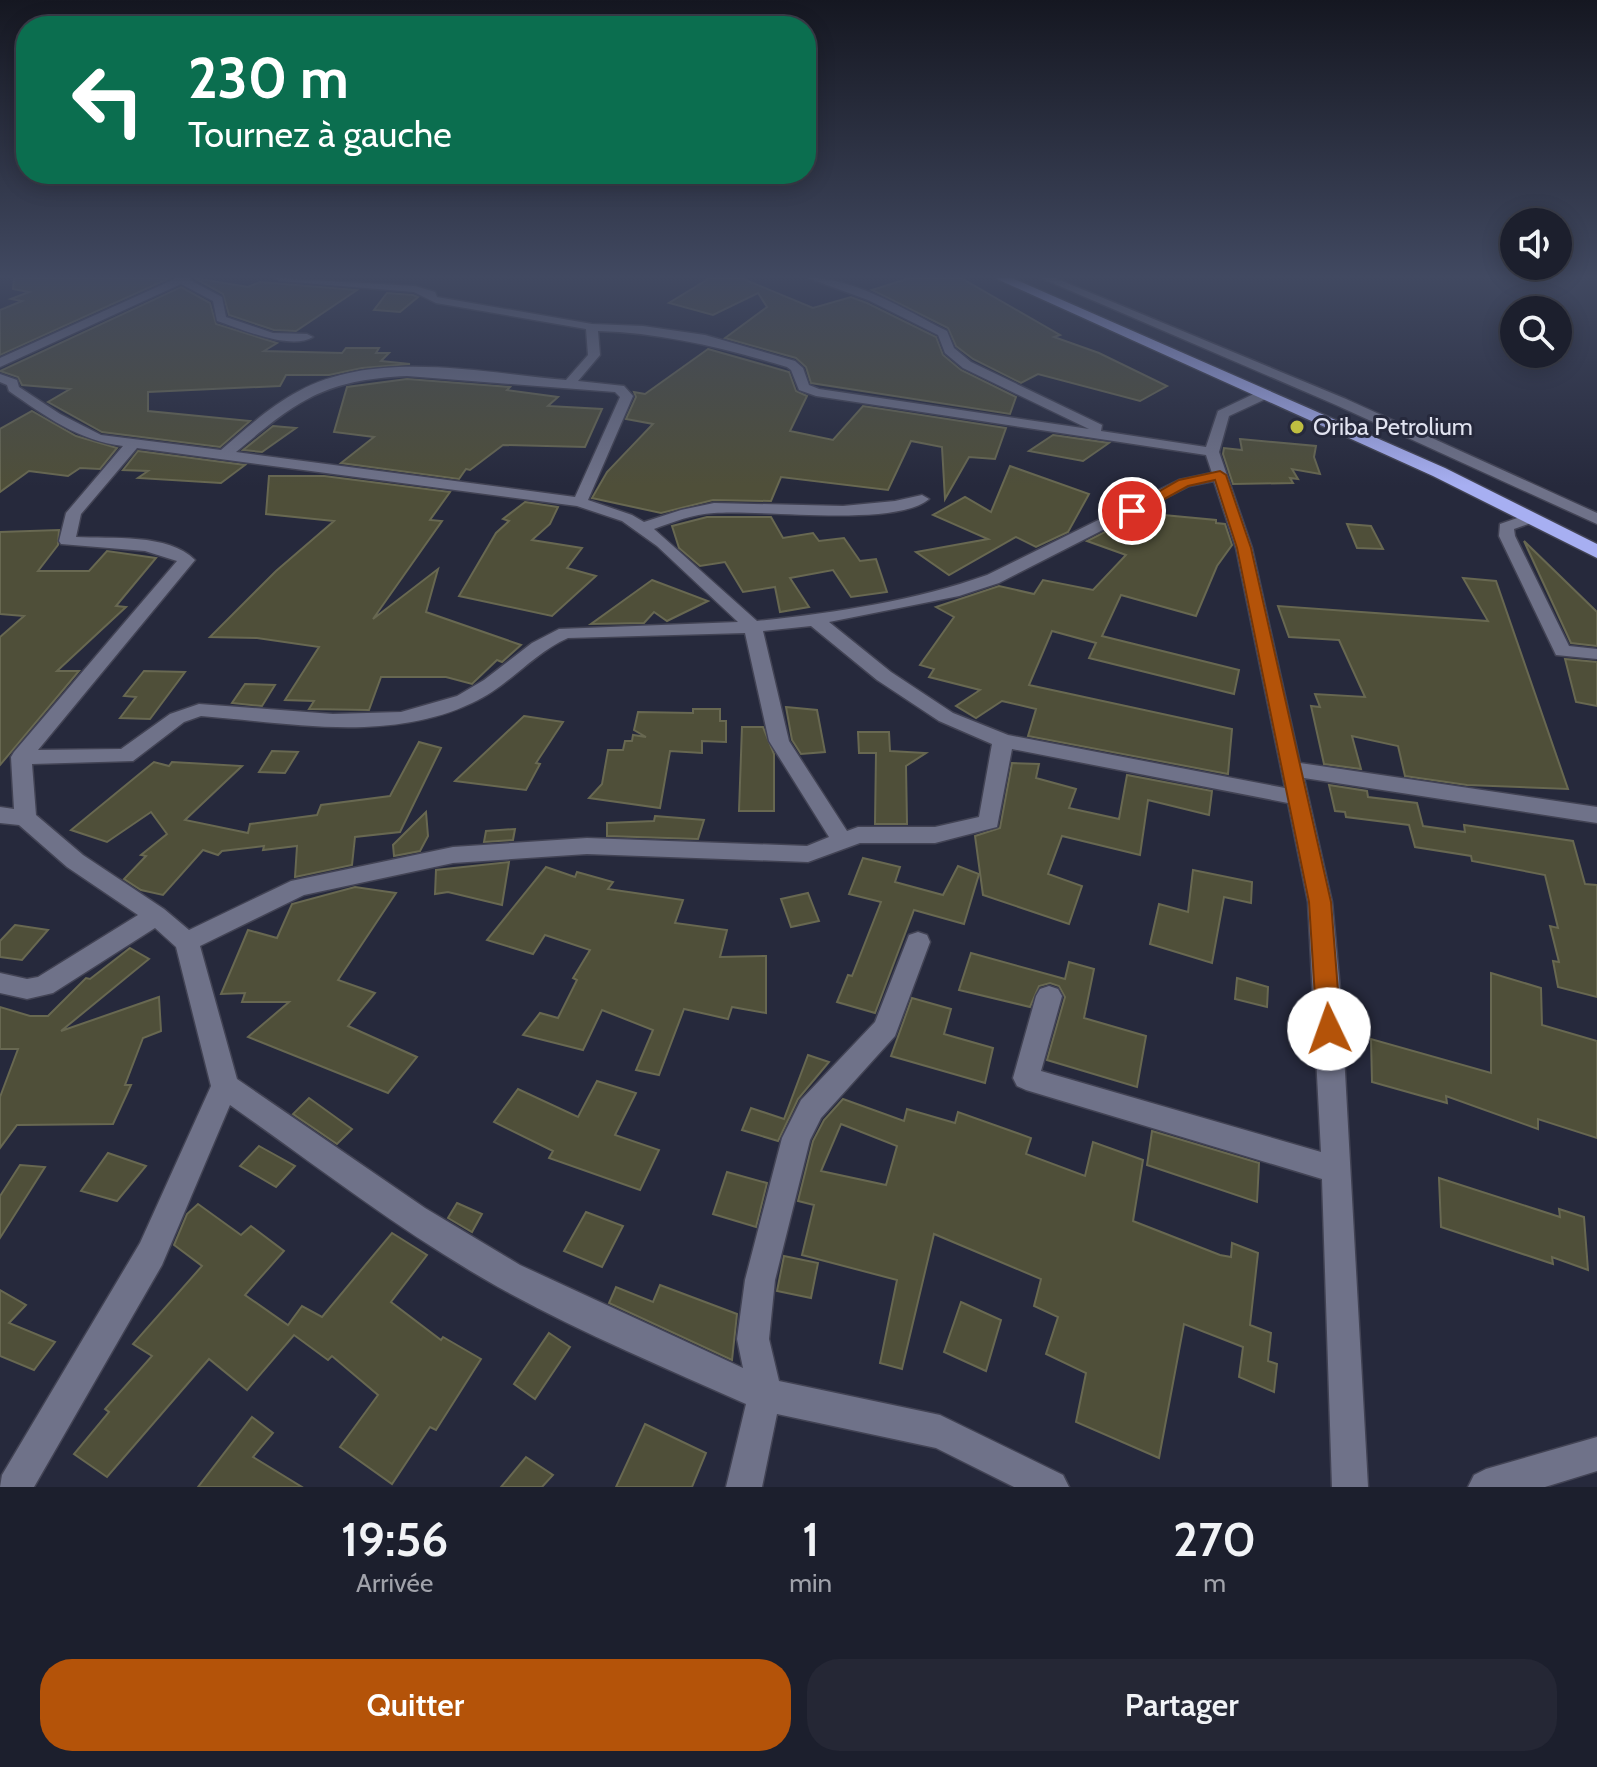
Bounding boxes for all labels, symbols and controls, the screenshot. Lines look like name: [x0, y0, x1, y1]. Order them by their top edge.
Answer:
text: 230 m: [188, 44, 349, 112]
icon: left: [56, 48, 160, 152]
text: Tournez à gauche: [188, 112, 452, 156]
map controls: [1500, 208, 1572, 368]
button: sound: [1500, 208, 1572, 280]
button: search: [1500, 296, 1572, 368]
place label: Oriba Petrolium: [1313, 412, 1473, 441]
marker: Oriba Petrolium: [1288, 418, 1306, 436]
pin: [1098, 477, 1166, 545]
icon: arrive: [1110, 489, 1154, 533]
position arrow: [1287, 987, 1371, 1071]
text: 19:56: [341, 1510, 448, 1568]
text: 1: [802, 1510, 819, 1568]
text: 270: [1173, 1510, 1256, 1568]
text: Arrivée: [356, 1567, 433, 1599]
text: min: [789, 1567, 832, 1599]
text: m: [1203, 1567, 1226, 1599]
button: Quitter: [40, 1659, 791, 1751]
button: Partager: [807, 1659, 1557, 1751]

